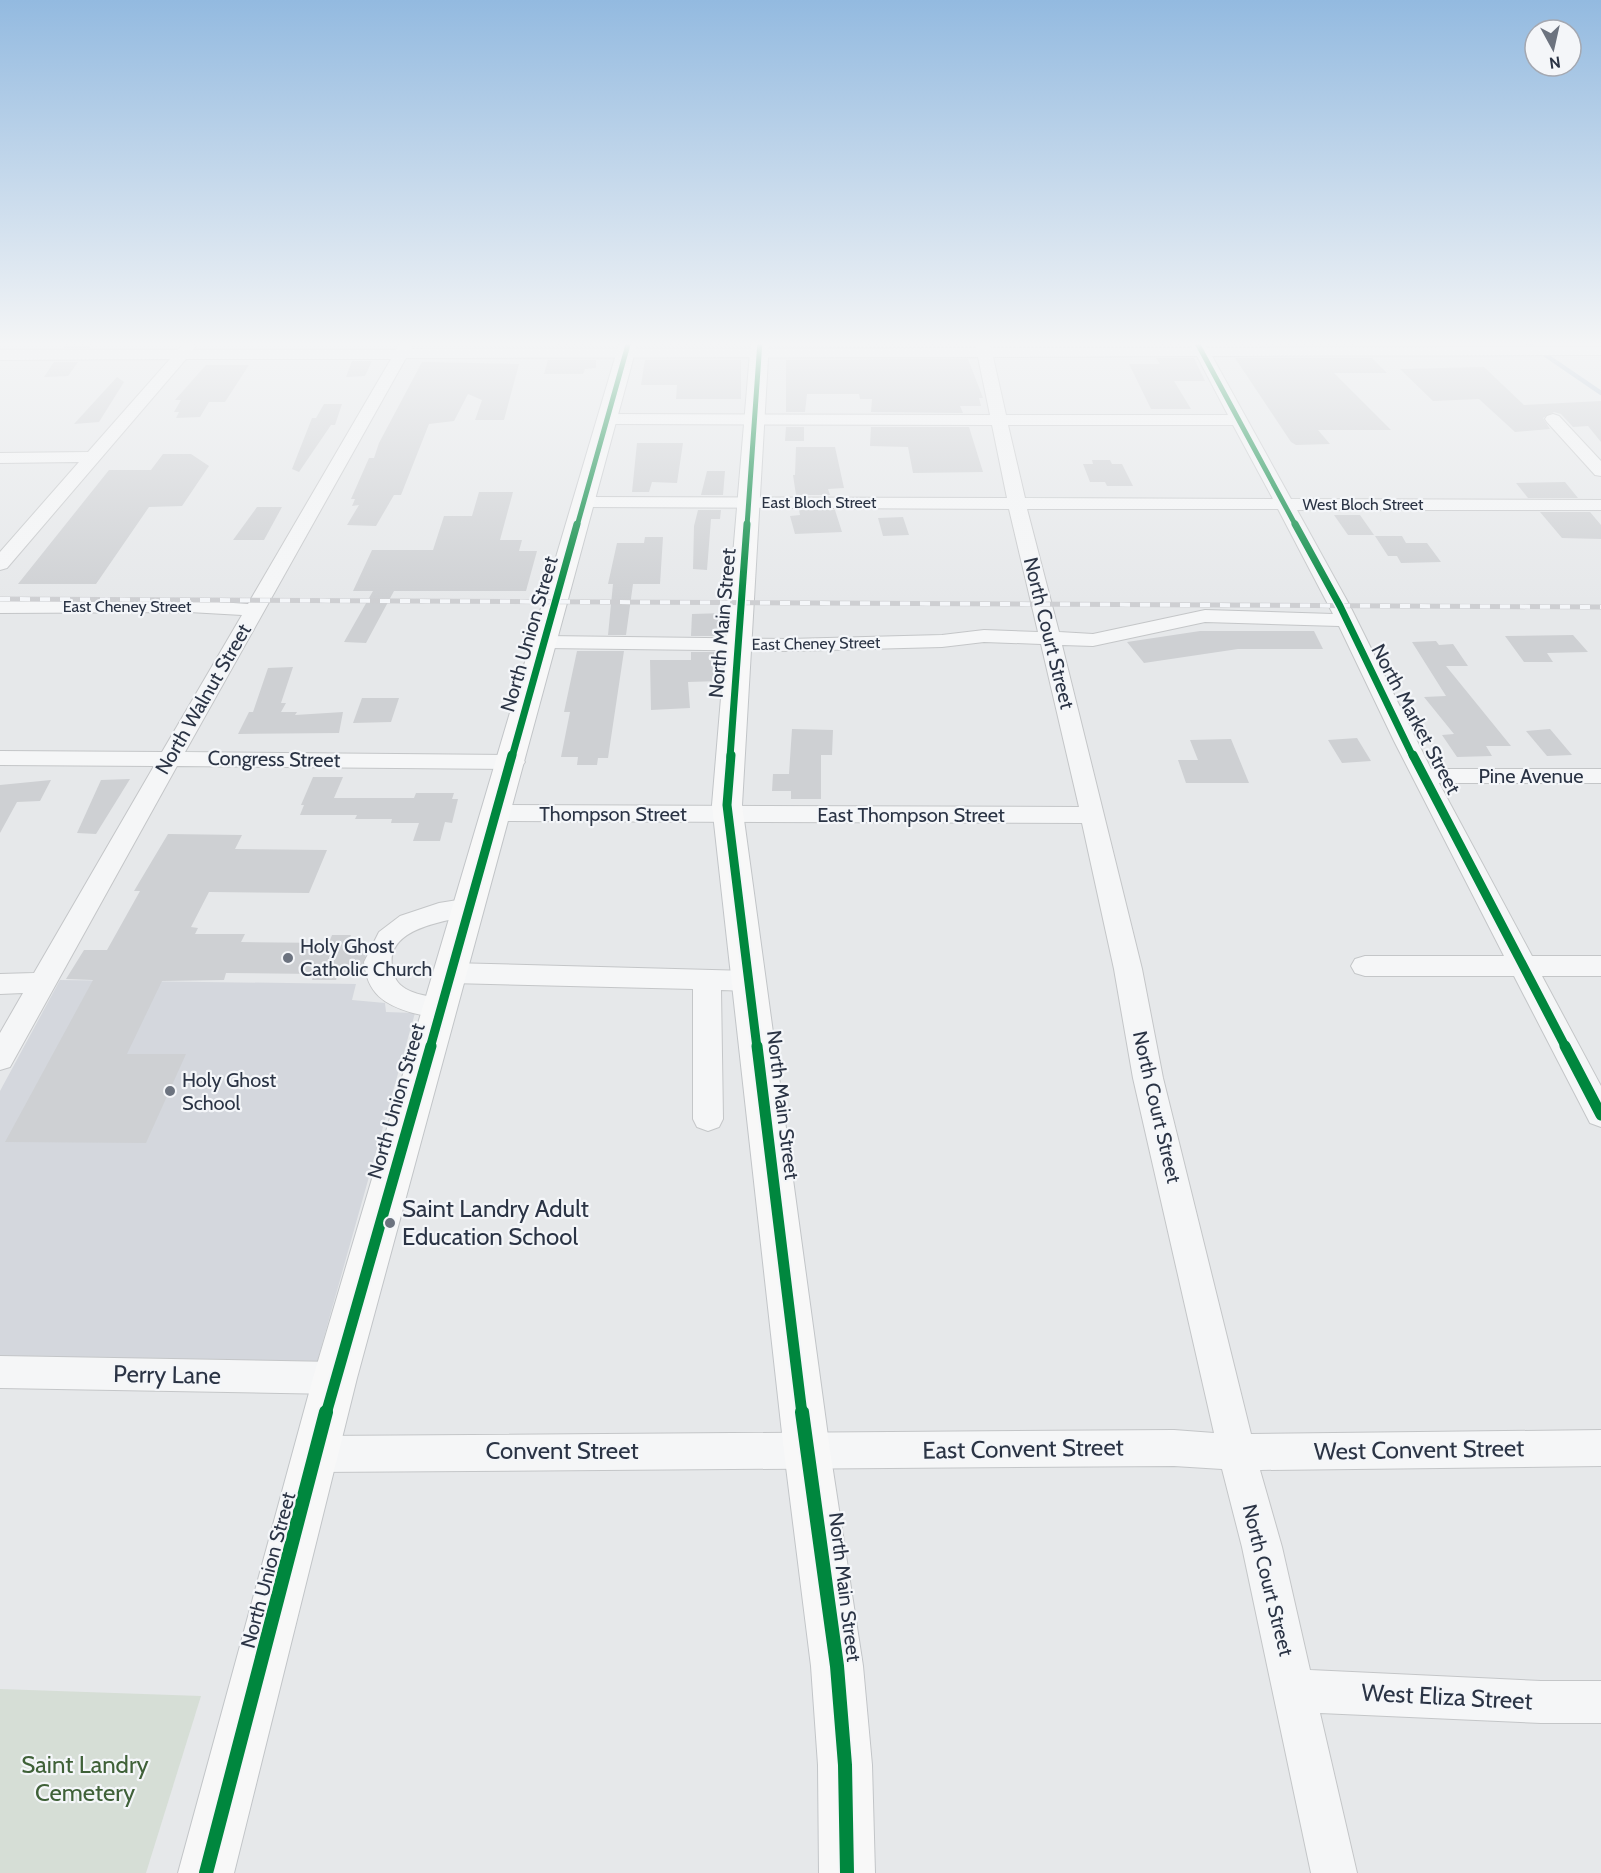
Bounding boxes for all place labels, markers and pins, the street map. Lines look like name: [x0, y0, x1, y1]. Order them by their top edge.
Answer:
place label: Holy Ghost Catholic Church: [300, 934, 432, 981]
marker: Holy Ghost Catholic Church: [281, 951, 295, 965]
place label: Holy Ghost School: [182, 1068, 276, 1115]
marker: Holy Ghost School: [163, 1084, 177, 1098]
place label: Saint Landry Adult Education School: [402, 1194, 589, 1251]
marker: Saint Landry Adult Education School: [383, 1216, 397, 1230]

